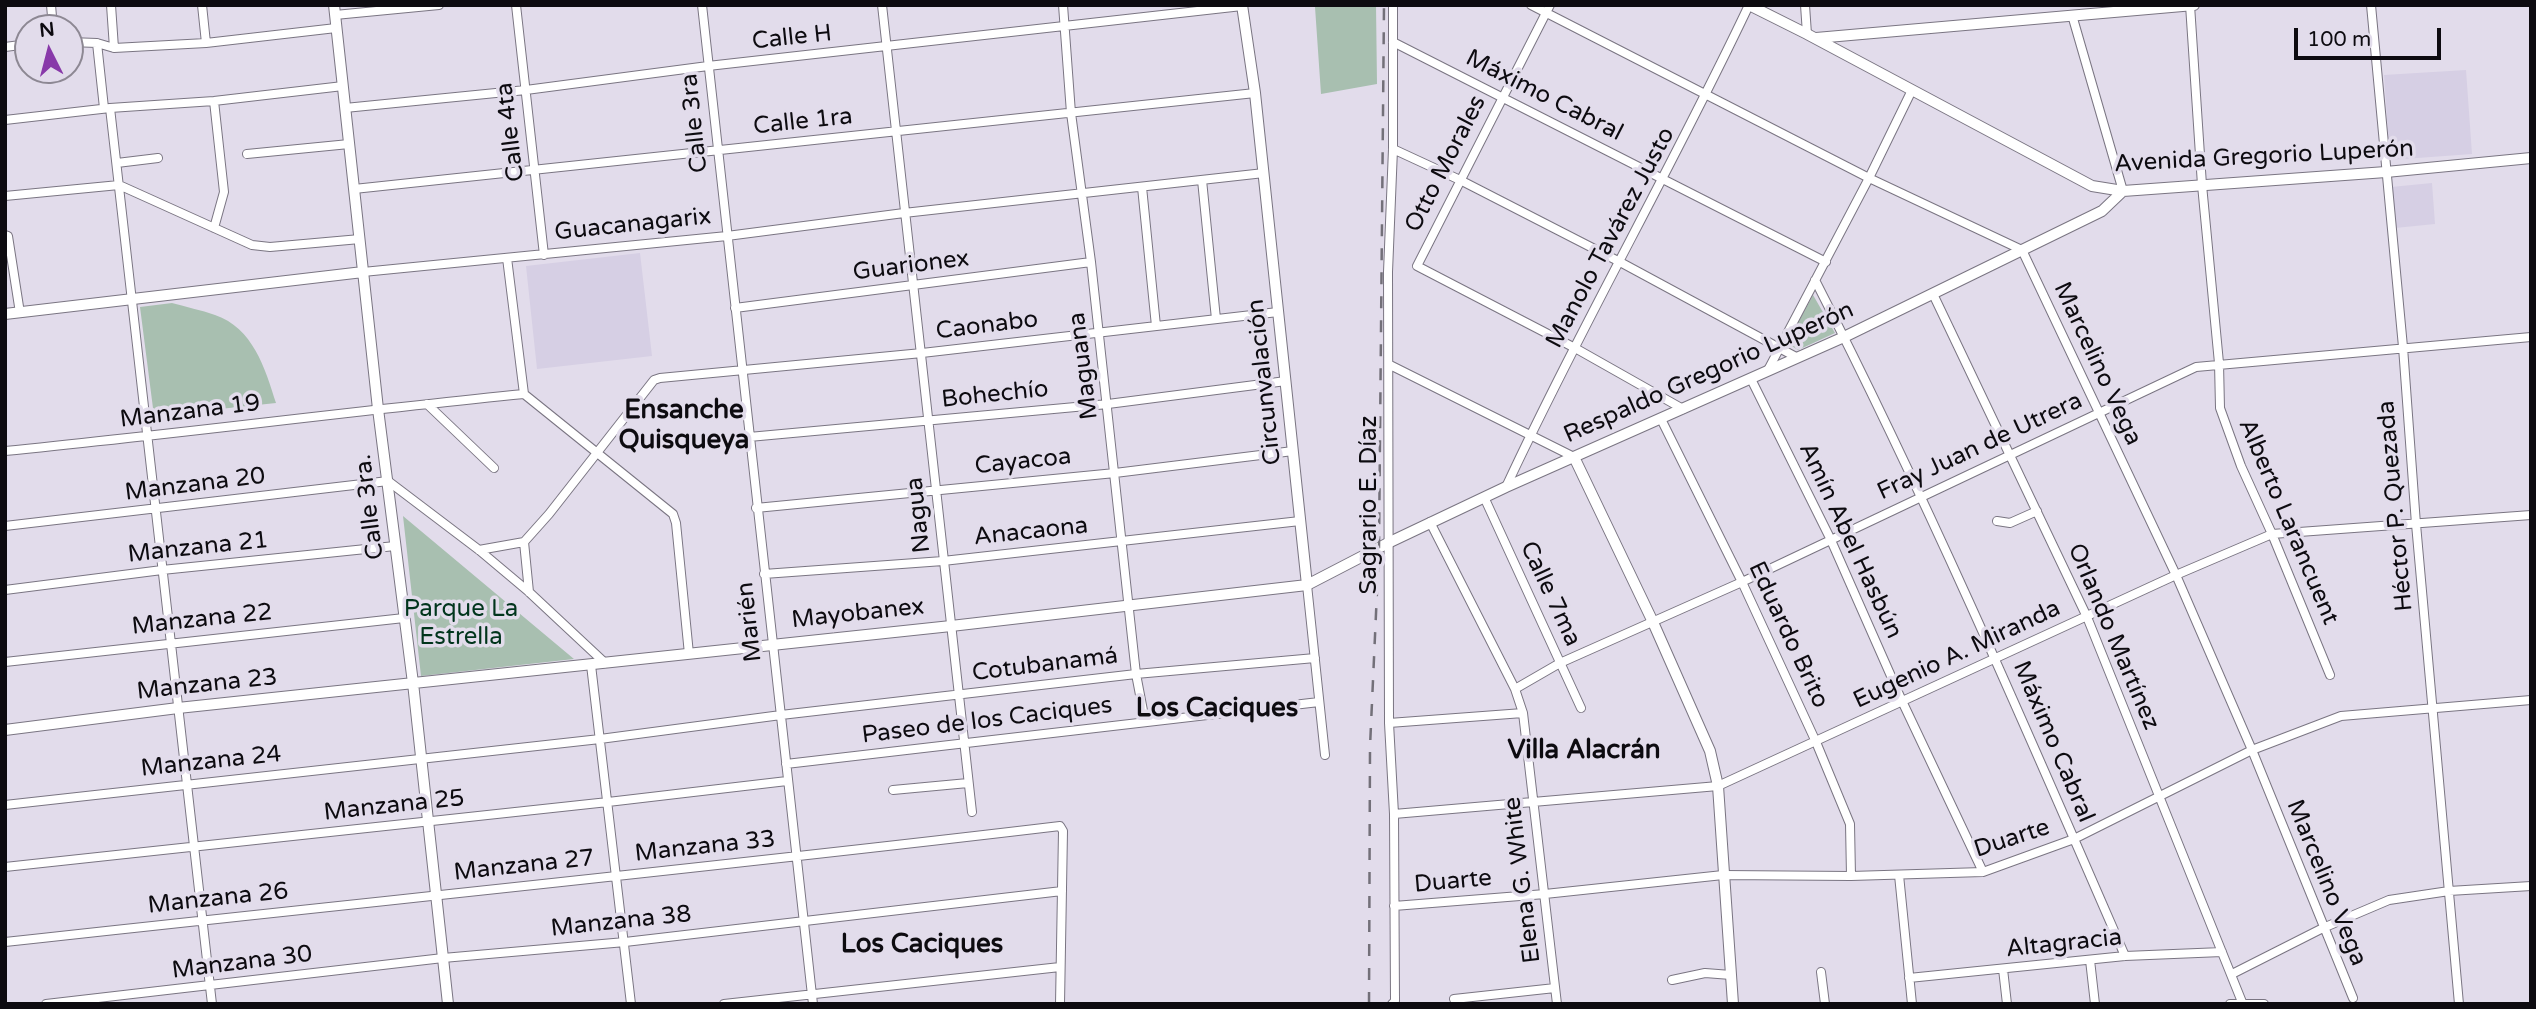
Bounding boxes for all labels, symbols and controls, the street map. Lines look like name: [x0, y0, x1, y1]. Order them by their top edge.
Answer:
north arrow: [14, 14, 84, 84]
scale bar: [2298, 14, 2445, 58]
text: N: [38, 18, 56, 42]
street label: Calle H: [751, 19, 833, 57]
text: 100 m: [2307, 27, 2371, 52]
street label: Máximo Cabral: [1461, 44, 1627, 148]
street label: Calle 3ra: [675, 72, 715, 174]
street label: Calle 4ta: [491, 81, 531, 183]
street label: Otto Morales: [1399, 91, 1493, 237]
street label: Calle 1ra: [752, 102, 854, 142]
street label: Manolo Tavárez Justo: [1541, 123, 1681, 353]
street label: Avenida Gregorio Luperón: [2113, 135, 2415, 179]
street label: Guacanagarix: [553, 202, 713, 248]
street label: Guarionex: [851, 245, 971, 287]
street label: Marcelino Vega: [2047, 278, 2147, 450]
street label: Respaldo Gregorio Luperón: [1560, 296, 1858, 450]
street label: Circunvalación: [1242, 298, 1288, 466]
street label: Caonabo: [934, 305, 1040, 347]
street label: Maguana: [1063, 311, 1105, 421]
street label: Bohechío: [940, 375, 1050, 415]
street label: Fray Juan de Utrera: [1873, 387, 2087, 507]
street label: Manzana 19: [118, 389, 262, 435]
district label: Ensanche Quisqueya: [619, 395, 749, 457]
street label: Héctor P. Quezada: [2372, 399, 2420, 613]
street label: Sagrario E. Díaz: [1356, 415, 1384, 595]
street label: Alberto Larancuent: [2232, 415, 2344, 629]
street label: Amín Abel Hasbún: [1792, 438, 1908, 644]
street label: Cayacoa: [973, 443, 1073, 481]
street label: Calle 3ra.: [349, 453, 391, 561]
street label: Manzana 20: [123, 462, 267, 508]
street label: Nagua: [901, 476, 937, 554]
street label: Anacaona: [972, 512, 1090, 552]
street label: Manzana 21: [126, 526, 270, 570]
street label: Calle 7ma: [1513, 537, 1587, 651]
street label: Orlando Martínez: [2061, 539, 2165, 735]
street label: Eduardo Brito: [1742, 557, 1834, 713]
street label: Marién: [731, 581, 769, 663]
street label: Mayobanex: [790, 593, 926, 635]
street label: Eugenio A. Miranda: [1849, 594, 2065, 716]
park label: Parque La Estrella: [404, 596, 518, 652]
street label: Manzana 22: [130, 598, 274, 642]
street label: Cotubanamá: [970, 642, 1120, 688]
street label: Máximo Cabral: [2006, 657, 2100, 827]
street label: Manzana 23: [135, 663, 279, 707]
street label: Paseo de los Caciques: [860, 691, 1114, 751]
district label: Los Caciques: [1136, 693, 1298, 725]
district label: Villa Alacrán: [1507, 735, 1661, 767]
street label: Manzana 24: [139, 740, 283, 784]
street label: Manzana 25: [322, 784, 466, 828]
street label: Elena G. White: [1499, 795, 1547, 965]
street label: Marcelino Vega: [2280, 796, 2372, 970]
street label: Duarte: [1971, 813, 2053, 865]
street label: Manzana 33: [633, 825, 777, 869]
street label: Manzana 27: [452, 844, 596, 888]
street label: Duarte: [1413, 864, 1493, 900]
street label: Manzana 26: [146, 877, 290, 921]
street label: Manzana 38: [549, 900, 693, 944]
street label: Altagracia: [2005, 924, 2123, 964]
district label: Los Caciques: [841, 929, 1003, 961]
street label: Manzana 30: [170, 940, 314, 986]

